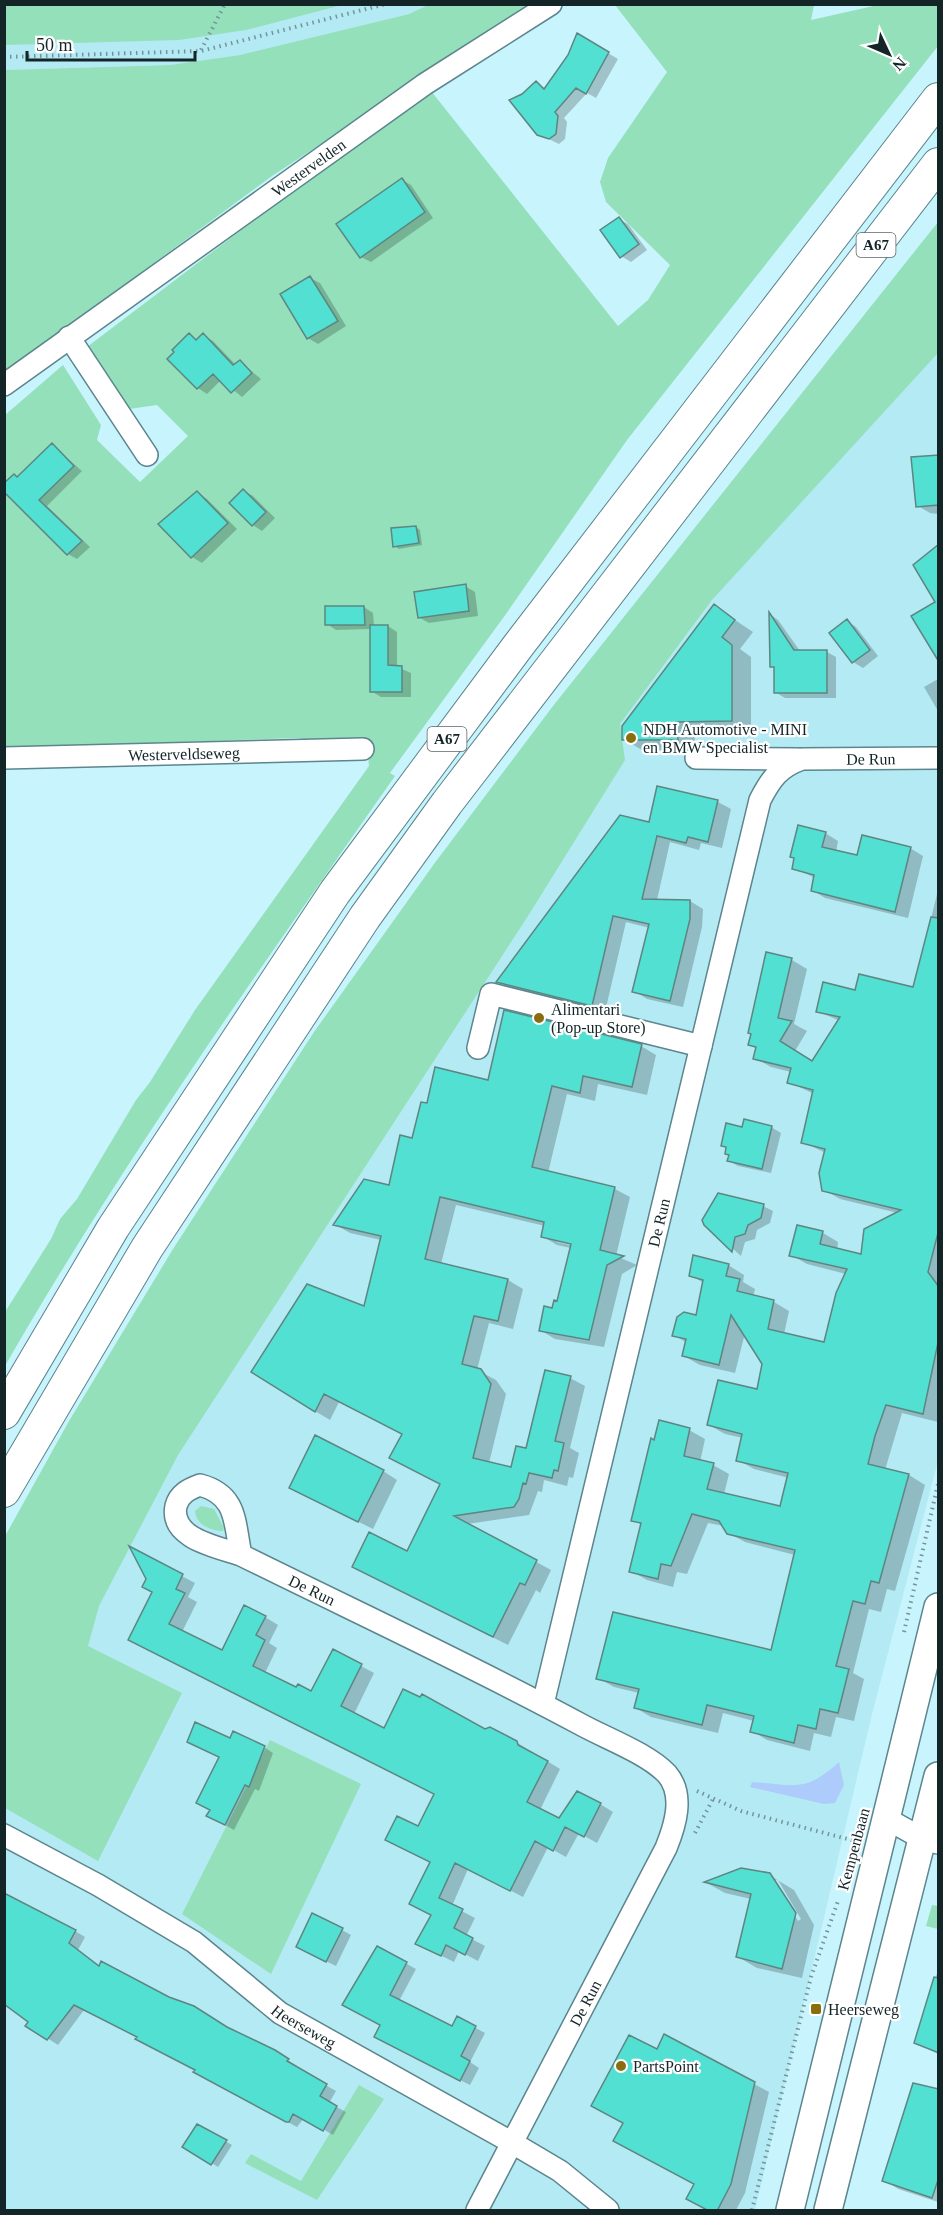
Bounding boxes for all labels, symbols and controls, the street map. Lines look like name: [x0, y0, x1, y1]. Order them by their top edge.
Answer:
scale bar: [27, 24, 195, 62]
north arrow: [859, 24, 919, 84]
text: 50 m: [36, 35, 73, 55]
text: N: [889, 54, 910, 74]
street label: Westervelden: [268, 136, 349, 200]
road number: A67: [856, 233, 896, 257]
place label: NDH Automotive - MINI en BMW Specialist: [643, 721, 807, 757]
road number: A67: [428, 727, 466, 751]
marker: NDH Automotive - MINI en BMW Specialist: [624, 731, 638, 745]
street label: Westerveldseweg: [128, 744, 240, 764]
street label: De Run: [846, 750, 896, 768]
place label: Alimentari (Pop-up Store): [551, 1001, 646, 1037]
marker: Alimentari (Pop-up Store): [532, 1011, 546, 1025]
street label: De Run: [645, 1197, 673, 1249]
street label: De Run: [286, 1572, 338, 1609]
street label: Kempenbaan: [834, 1806, 874, 1892]
street label: De Run: [566, 1977, 605, 2029]
place label: Heerseweg: [828, 2001, 899, 2019]
street label: Heerseweg: [268, 2002, 339, 2052]
marker: Heerseweg: [809, 2002, 823, 2016]
place label: PartsPoint: [633, 2058, 699, 2075]
marker: PartsPoint: [614, 2059, 628, 2073]

